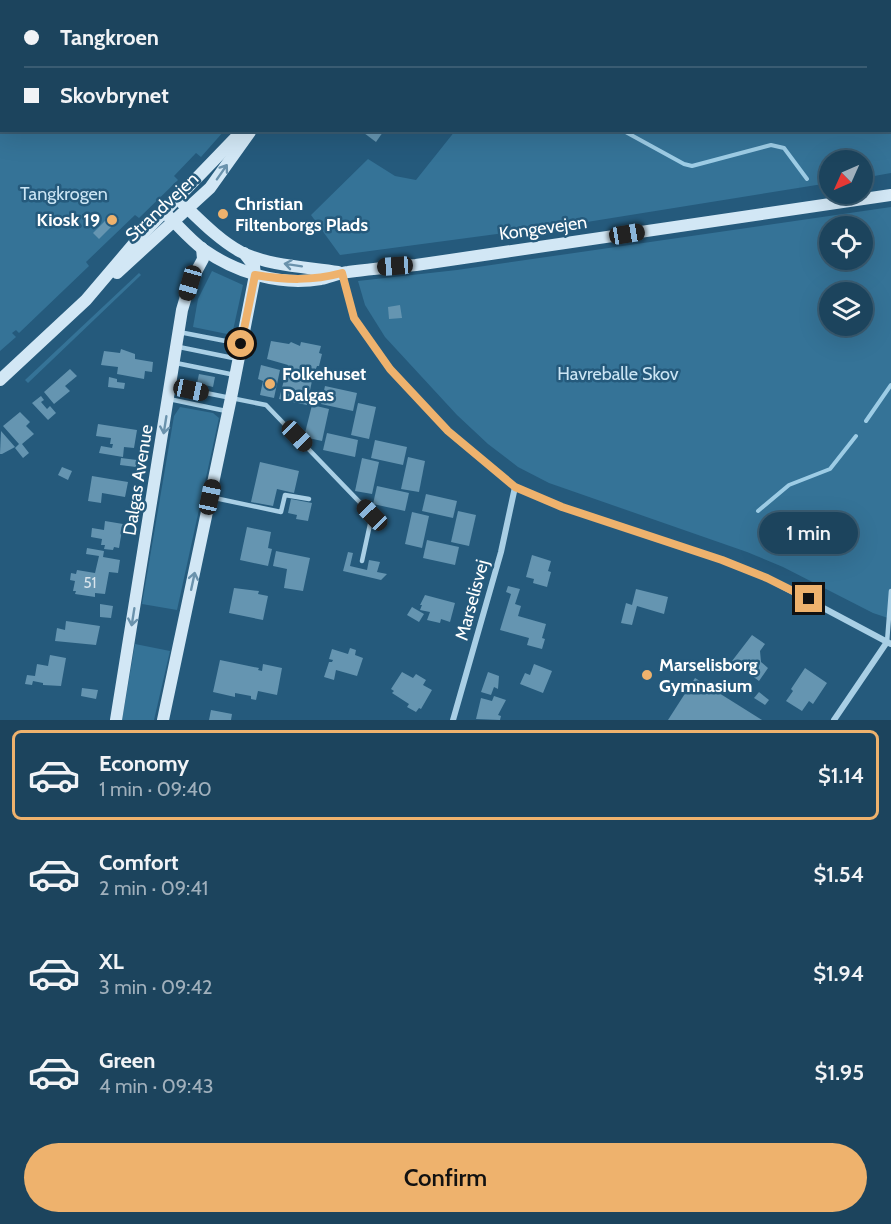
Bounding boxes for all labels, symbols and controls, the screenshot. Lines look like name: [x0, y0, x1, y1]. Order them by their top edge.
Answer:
text: Tangkroen: [60, 24, 159, 51]
text: Skovbrynet: [60, 82, 169, 109]
north arrow: [819, 150, 873, 204]
map controls: [819, 150, 873, 336]
one-way arrow: [216, 164, 228, 180]
street label: Strandvejen: [121, 168, 203, 246]
park label: Tangkrogen: [20, 183, 108, 205]
place label: Christian Filtenborgs Plads: [235, 193, 368, 236]
marker: Christian Filtenborgs Plads: [216, 207, 230, 221]
place label: Kiosk 19: [36, 209, 100, 231]
street label: Kongevejen: [498, 211, 588, 245]
marker: Kiosk 19: [105, 213, 119, 227]
button: locate: [819, 216, 873, 270]
car: [608, 222, 646, 246]
car: [376, 256, 414, 276]
one-way arrow: [283, 260, 303, 271]
car: [176, 263, 204, 303]
button: layers: [819, 282, 873, 336]
route start: [227, 330, 254, 357]
place label: Folkehuset Dalgas: [282, 363, 366, 406]
park label: Havreballe Skov: [557, 363, 679, 385]
car: [172, 377, 210, 403]
marker: Folkehuset Dalgas: [263, 377, 277, 391]
one-way arrow: [159, 415, 170, 434]
car: [278, 417, 316, 455]
street label: Dalgas Avenue: [118, 423, 158, 537]
car: [197, 478, 223, 516]
car: [353, 496, 391, 534]
callout: 1 min: [760, 512, 858, 554]
text: 1 min: [786, 521, 831, 545]
street label: Marselisvej: [451, 557, 493, 643]
one-way arrow: [188, 571, 199, 591]
house number: 51: [83, 574, 97, 592]
route end: [795, 585, 822, 612]
one-way arrow: [128, 607, 139, 627]
place label: Marselisborg Gymnasium: [659, 654, 758, 697]
marker: Marselisborg Gymnasium: [640, 668, 654, 682]
icon: car: [27, 748, 81, 802]
text: Economy: [99, 750, 189, 777]
text: $1.14: [818, 762, 864, 789]
text: 1 min · 09:40: [99, 777, 212, 801]
icon: car: [27, 847, 81, 901]
text: Comfort: [99, 849, 178, 876]
text: $1.54: [813, 861, 864, 888]
text: 2 min · 09:41: [99, 876, 208, 900]
icon: car: [27, 946, 81, 1000]
text: XL: [99, 948, 124, 975]
text: $1.94: [813, 960, 864, 987]
text: 3 min · 09:42: [99, 975, 213, 999]
icon: car: [27, 1045, 81, 1099]
text: Green: [99, 1047, 155, 1074]
text: $1.95: [815, 1059, 864, 1086]
text: 4 min · 09:43: [99, 1074, 214, 1098]
button: Confirm: [24, 1143, 867, 1212]

